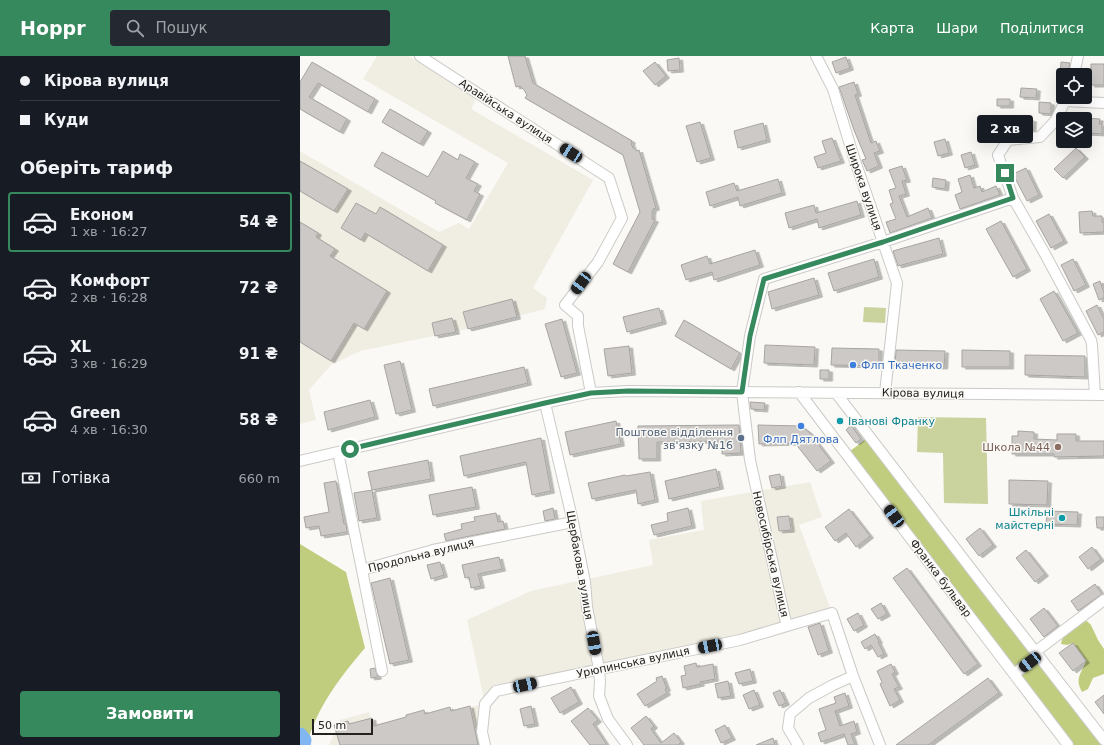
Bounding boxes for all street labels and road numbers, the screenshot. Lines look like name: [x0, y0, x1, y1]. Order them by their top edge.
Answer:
street label: Аравійська вулиця: [457, 76, 555, 146]
street label: Широка вулиця: [843, 142, 884, 232]
street label: Кірова вулиця: [882, 386, 964, 401]
street label: Новосибірська вулиця: [750, 490, 791, 618]
street label: Щербакова вулиця: [563, 509, 596, 621]
street label: Продольна вулиця: [367, 536, 475, 575]
street label: Франка бульвар: [907, 537, 974, 620]
street label: Урюпинська вулиця: [575, 644, 691, 681]

